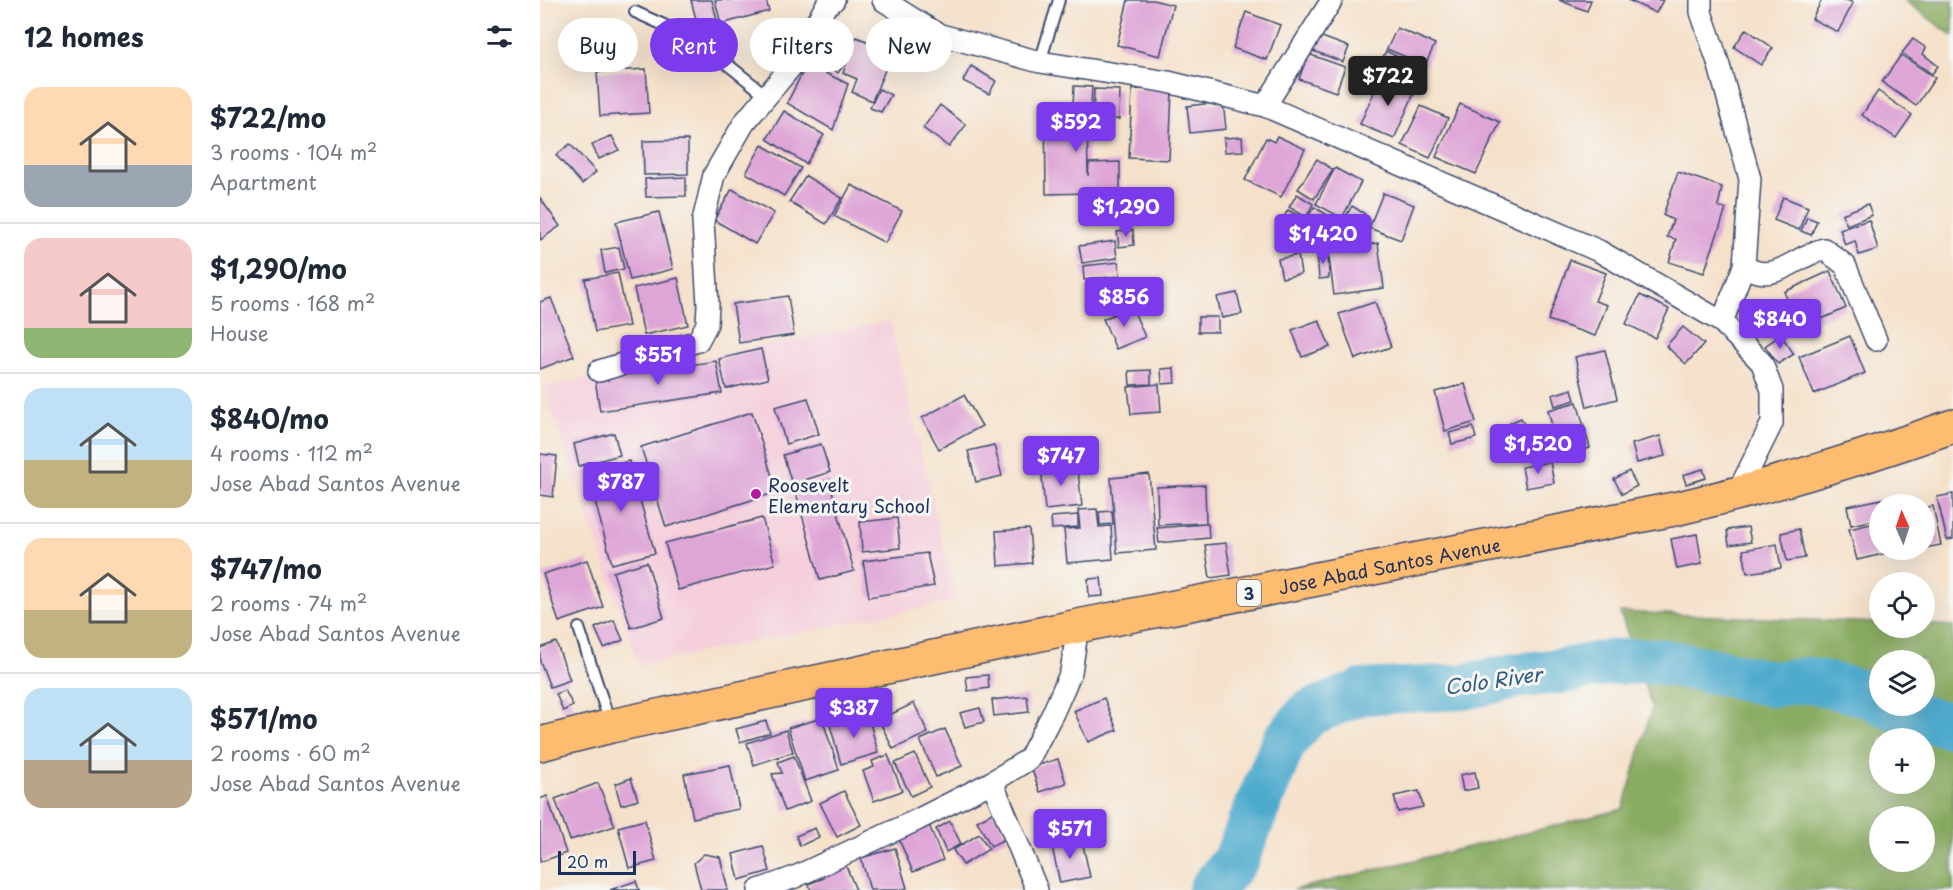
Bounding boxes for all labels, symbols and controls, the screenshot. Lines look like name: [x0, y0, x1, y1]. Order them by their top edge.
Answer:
text: 12 homes: [24, 17, 144, 56]
chip: Buy: [558, 18, 638, 72]
chip: Rent: [650, 18, 738, 72]
chip: Filters: [750, 18, 854, 72]
chip: New: [866, 18, 952, 72]
icon: filters: [483, 20, 516, 53]
pin: $722: [1352, 56, 1424, 107]
text: $722: [1362, 60, 1414, 90]
text: $722/mo: [210, 98, 326, 137]
pin: $592: [1040, 102, 1112, 153]
text: $592: [1051, 106, 1101, 136]
icon: home: [72, 111, 144, 183]
text: 3 rooms · 104 m²: [210, 137, 377, 167]
text: Apartment: [210, 167, 317, 197]
pin: $1,290: [1077, 187, 1175, 238]
text: $1,290: [1092, 191, 1160, 221]
pin: $1,420: [1274, 214, 1372, 265]
text: $1,420: [1288, 218, 1358, 248]
text: $1,290/mo: [210, 249, 347, 288]
icon: home: [72, 262, 144, 334]
pin: $856: [1088, 277, 1160, 328]
text: $856: [1099, 281, 1149, 311]
text: 5 rooms · 168 m²: [210, 288, 375, 318]
pin: $840: [1744, 299, 1816, 350]
text: $840: [1753, 303, 1807, 333]
text: House: [210, 318, 269, 348]
pin: $551: [622, 335, 694, 386]
text: $551: [635, 339, 681, 369]
text: $840/mo: [210, 399, 329, 438]
icon: home: [72, 412, 144, 484]
pin: $1,520: [1489, 424, 1587, 475]
text: $1,520: [1504, 428, 1572, 458]
pin: $747: [1025, 436, 1097, 487]
text: 4 rooms · 112 m²: [210, 438, 373, 468]
text: $747: [1037, 440, 1085, 470]
pin: $787: [585, 462, 657, 513]
text: $787: [597, 466, 645, 496]
text: Jose Abad Santos Avenue: [210, 468, 461, 498]
place label: Roosevelt Elementary School: [768, 471, 930, 519]
marker: Roosevelt Elementary School: [749, 487, 763, 501]
north arrow: [1869, 494, 1935, 560]
map controls: [1869, 494, 1935, 872]
street label: Jose Abad Santos Avenue: [1276, 530, 1503, 600]
text: $747/mo: [210, 549, 322, 588]
icon: home: [72, 562, 144, 634]
button: locate: [1869, 572, 1935, 638]
road number: 3: [1237, 580, 1261, 606]
text: 2 rooms · 74 m²: [210, 588, 367, 618]
text: Jose Abad Santos Avenue: [210, 618, 461, 648]
button: layers: [1869, 650, 1935, 716]
water label: Colo River: [1443, 658, 1546, 702]
pin: $387: [818, 688, 890, 739]
text: $387: [829, 692, 879, 722]
text: $571/mo: [210, 699, 318, 738]
icon: home: [72, 712, 144, 784]
button: +: [1869, 728, 1935, 794]
text: 2 rooms · 60 m²: [210, 738, 371, 768]
text: Jose Abad Santos Avenue: [210, 768, 461, 798]
button: −: [1869, 806, 1935, 872]
pin: $571: [1034, 809, 1106, 860]
text: $571: [1048, 813, 1092, 843]
scale bar: [558, 848, 636, 876]
text: 20 m: [567, 849, 608, 873]

